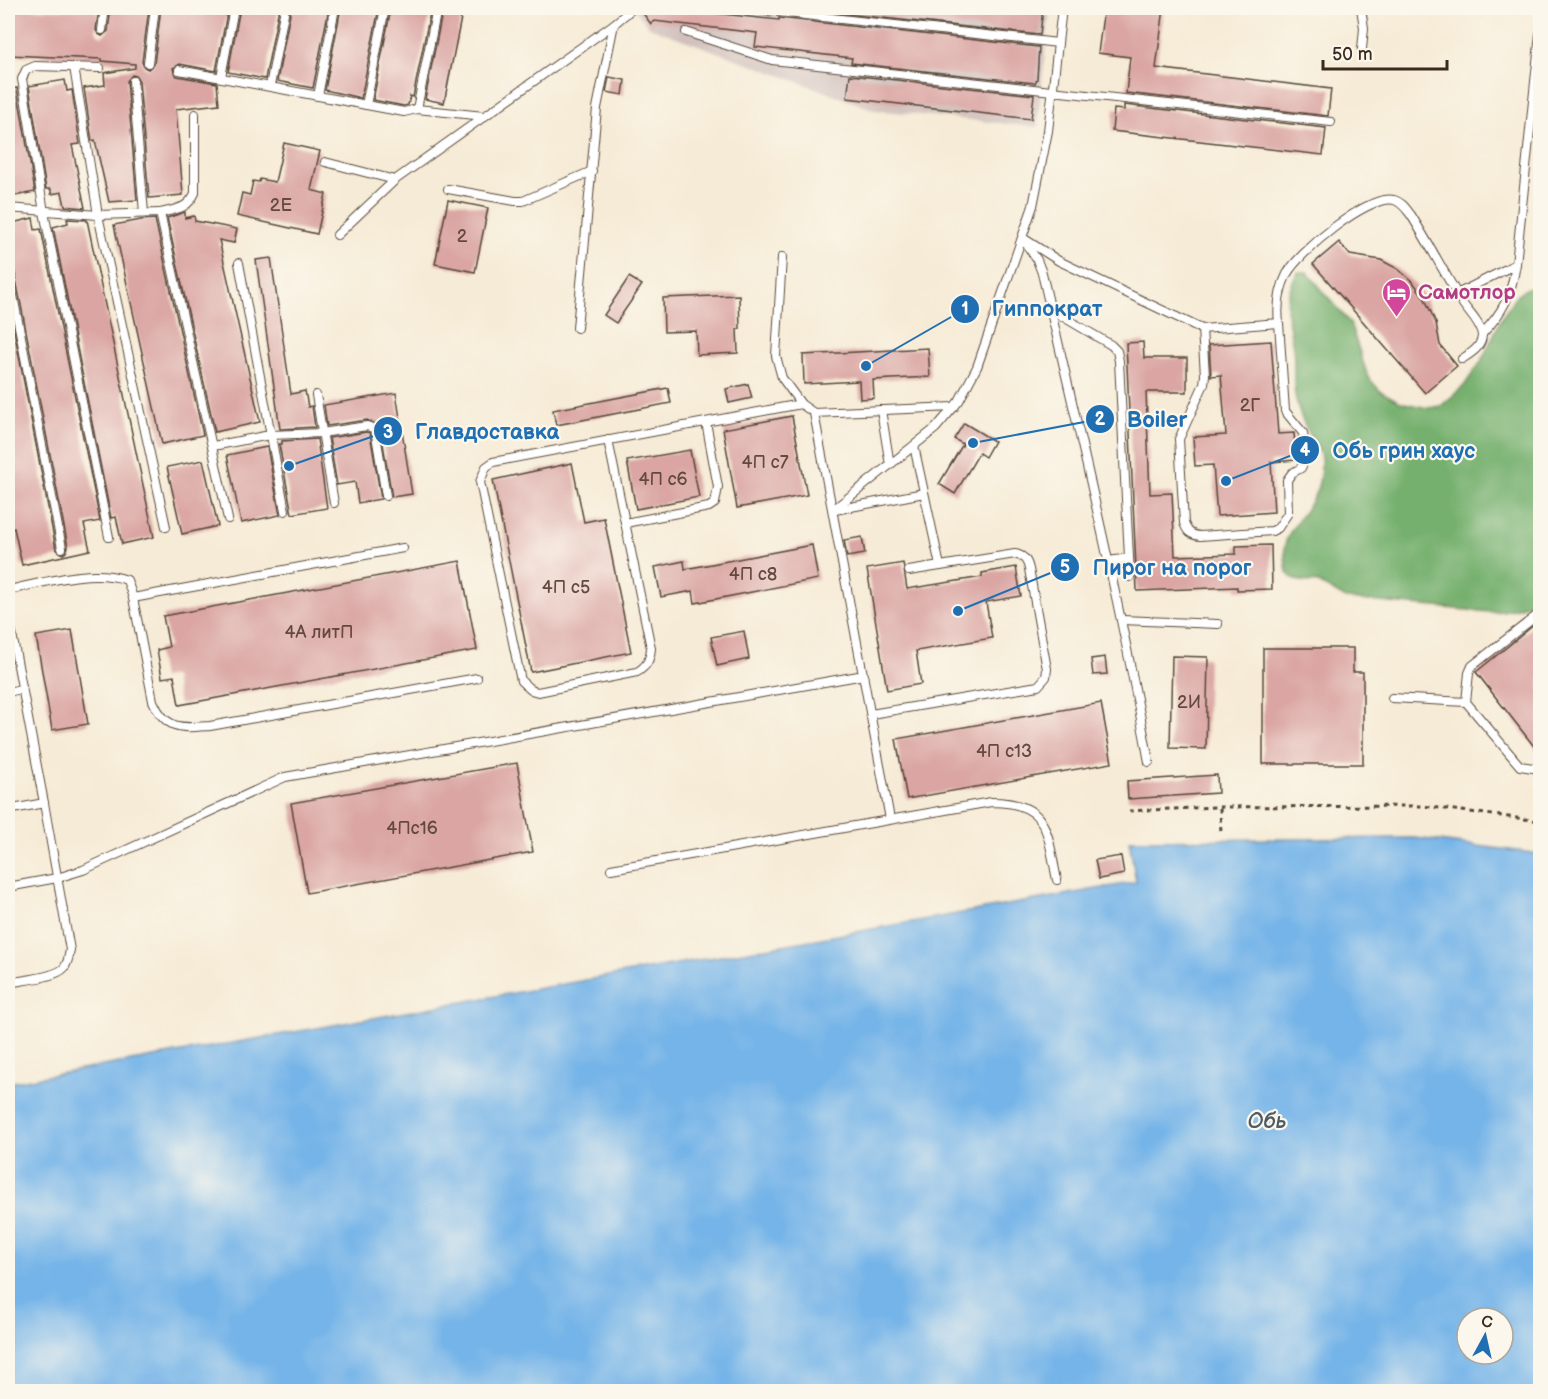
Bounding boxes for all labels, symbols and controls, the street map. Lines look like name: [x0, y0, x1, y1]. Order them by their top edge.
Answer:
scale bar: [1323, 33, 1448, 71]
text: 50 m: [1332, 44, 1373, 65]
house number: 2Е: [270, 195, 292, 216]
house number: 2: [457, 226, 468, 247]
hotel icon: Самотлор: [1381, 276, 1413, 318]
place label: Самотлор: [1418, 280, 1516, 305]
callout: Гиппократ: [950, 289, 1115, 329]
text: Гиппократ: [992, 296, 1103, 323]
text: 1: [961, 299, 969, 320]
house number: 2Г: [1240, 395, 1260, 416]
callout: Boiler: [1085, 399, 1200, 439]
text: Boiler: [1127, 407, 1187, 434]
text: 2: [1095, 409, 1106, 430]
callout: Главдоставка: [373, 411, 571, 451]
text: Главдоставка: [415, 419, 560, 446]
text: 3: [383, 422, 393, 443]
callout: Обь грин хаус: [1290, 430, 1487, 470]
text: Обь грин хаус: [1333, 438, 1475, 465]
text: 4: [1300, 440, 1311, 461]
house number: 4П с7: [742, 452, 789, 473]
house number: 4П с6: [638, 469, 688, 490]
callout: Пирог на порог: [1050, 547, 1263, 587]
text: Пирог на порог: [1092, 555, 1252, 582]
text: 5: [1060, 557, 1070, 578]
house number: 4П с8: [729, 564, 777, 585]
house number: 4П с5: [542, 577, 590, 598]
house number: 4А литП: [285, 622, 353, 643]
house number: 2И: [1177, 692, 1201, 713]
house number: 4П с13: [976, 741, 1032, 762]
house number: 4Пс16: [386, 818, 438, 839]
water label: Обь: [1248, 1108, 1286, 1135]
north arrow: [1455, 1306, 1515, 1366]
text: С: [1480, 1312, 1494, 1333]

